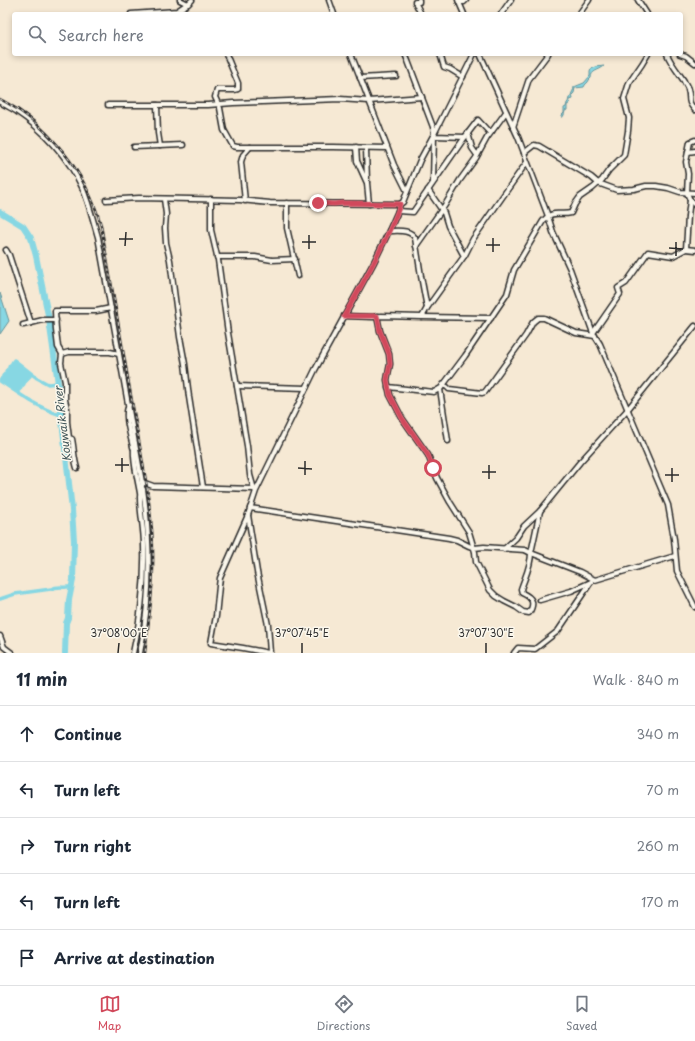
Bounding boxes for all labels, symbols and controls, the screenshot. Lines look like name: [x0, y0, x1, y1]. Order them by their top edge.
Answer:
search box: [12, 12, 683, 56]
icon: search: [26, 23, 48, 45]
text: Search here: [58, 23, 144, 46]
route end: [309, 194, 327, 212]
water label: Kouwaik River: [49, 384, 75, 462]
route start: [424, 459, 442, 477]
text: 37°08'00"E: [91, 625, 147, 640]
text: 37°07'45"E: [275, 625, 329, 640]
text: 37°07'30"E: [458, 625, 514, 640]
text: 11 min: [16, 666, 68, 692]
text: Walk · 840 m: [593, 670, 679, 689]
text: Continue: [54, 722, 122, 745]
icon: ahead: [16, 723, 38, 745]
text: 340 m: [636, 724, 679, 743]
text: Turn left: [54, 778, 120, 801]
icon: left: [16, 779, 38, 801]
text: 70 m: [646, 780, 679, 799]
text: Turn right: [54, 834, 131, 857]
icon: right: [16, 835, 38, 857]
text: 260 m: [637, 836, 679, 855]
text: Turn left: [54, 890, 120, 913]
icon: left: [16, 891, 38, 913]
text: 170 m: [641, 892, 679, 911]
text: Arrive at destination: [54, 946, 215, 969]
icon: arrive: [16, 947, 38, 969]
tab: Map: [98, 993, 121, 1034]
tab: Directions: [317, 993, 370, 1034]
tab: Saved: [566, 993, 597, 1034]

